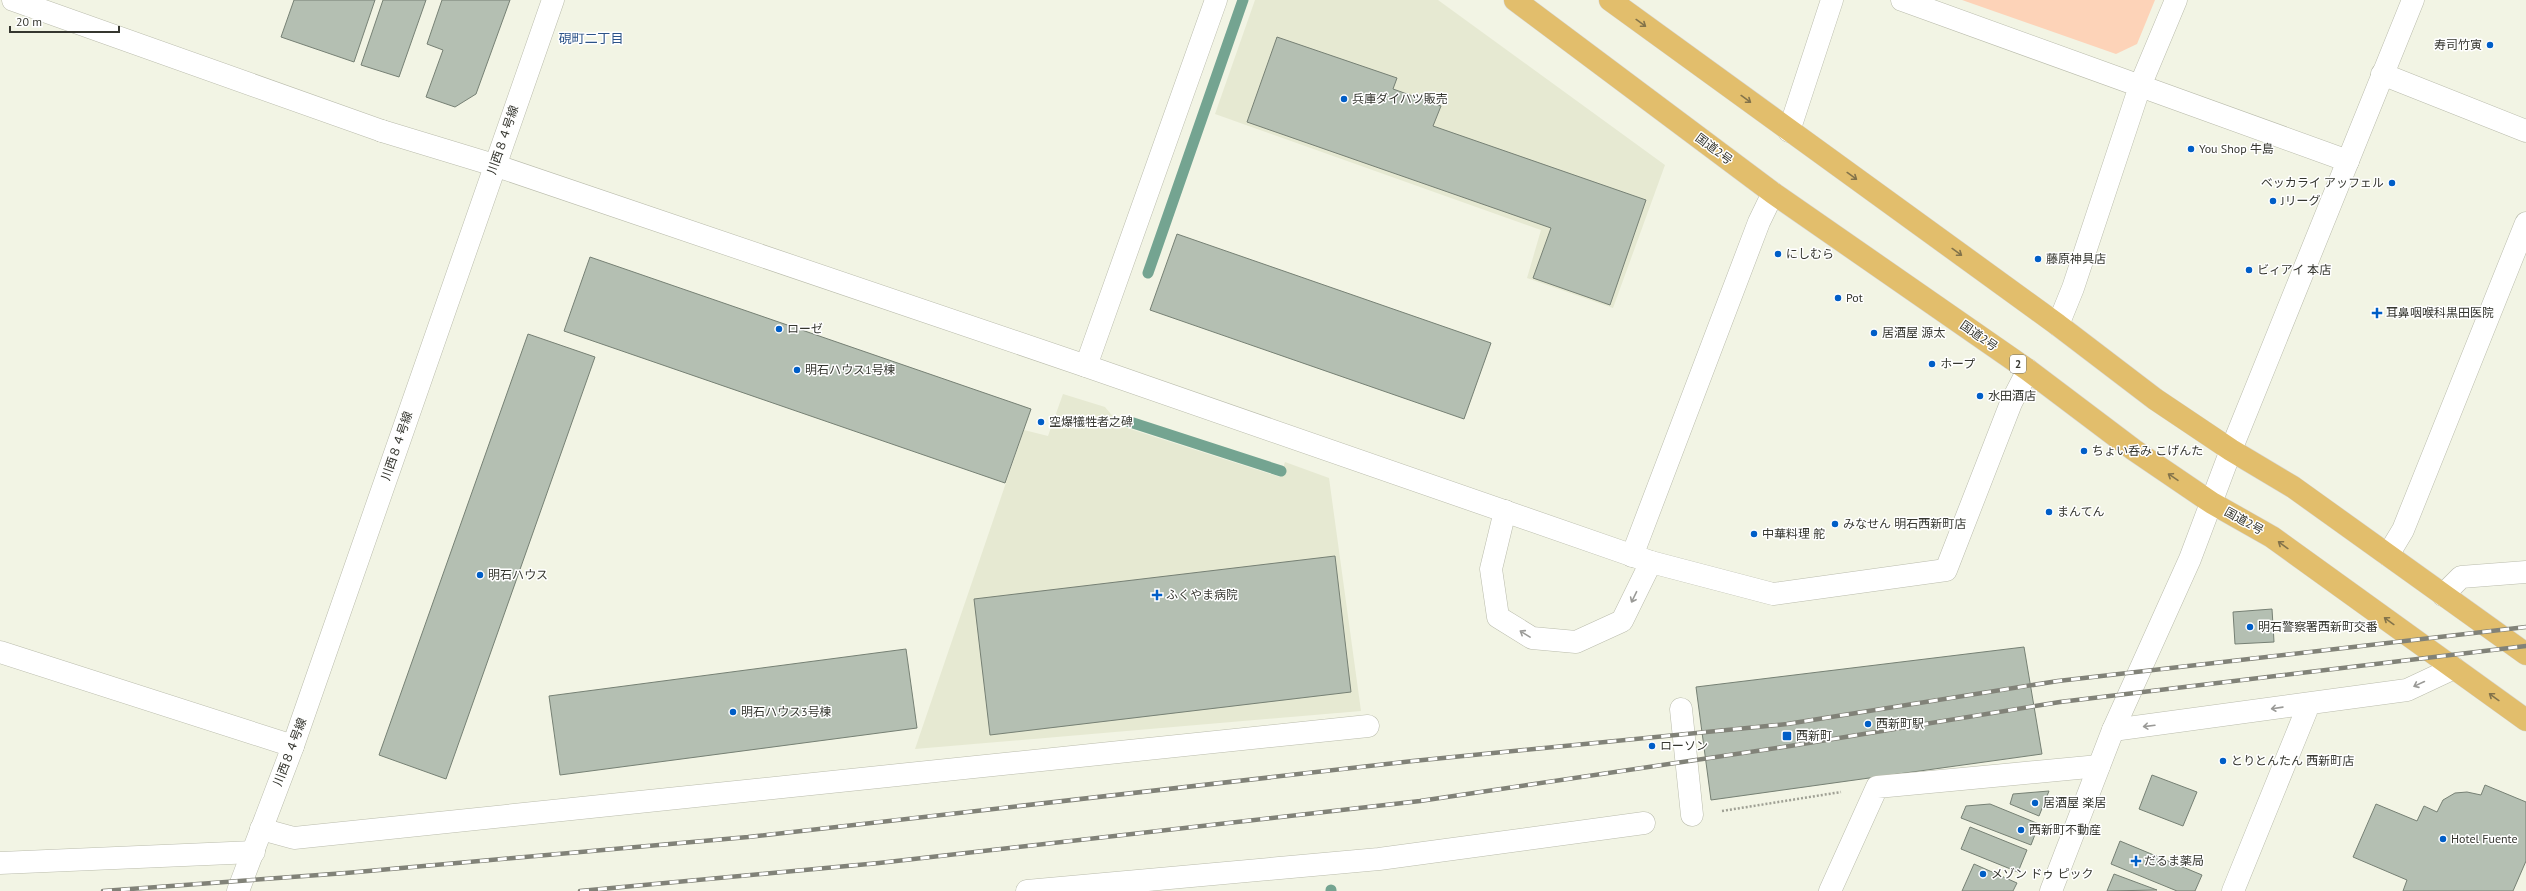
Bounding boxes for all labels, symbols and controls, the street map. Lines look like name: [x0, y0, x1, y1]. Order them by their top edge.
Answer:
scale bar: [10, 8, 119, 34]
text: 20 m: [16, 14, 42, 29]
one-way arrow: [1636, 19, 1647, 27]
district label: 硯町二丁目: [558, 30, 624, 47]
place label: 寿司竹寅: [2434, 37, 2482, 52]
marker: 寿司竹寅: [2485, 40, 2495, 50]
place label: 兵庫ダイハツ販売: [1352, 91, 1448, 106]
marker: 兵庫ダイハツ販売: [1339, 94, 1349, 104]
one-way arrow: [1741, 95, 1752, 104]
street label: 川西８４号線: [484, 103, 521, 176]
street label: 国道2号: [1693, 130, 1736, 167]
place label: You Shop 牛島: [2199, 141, 2274, 156]
marker: You Shop 牛島: [2186, 144, 2196, 154]
one-way arrow: [1846, 172, 1857, 180]
place label: ベッカライ アッフェル: [2261, 175, 2384, 190]
marker: ベッカライ アッフェル: [2387, 178, 2397, 188]
place label: Jリーグ: [2280, 193, 2321, 208]
marker: Jリーグ: [2268, 196, 2278, 206]
place label: にしむら: [1786, 246, 1834, 261]
one-way arrow: [1951, 248, 1962, 256]
marker: にしむら: [1773, 249, 1783, 259]
place label: 藤原神具店: [2046, 251, 2106, 266]
marker: 藤原神具店: [2033, 254, 2043, 264]
place label: ビィアイ 本店: [2257, 262, 2331, 277]
marker: ビィアイ 本店: [2244, 265, 2254, 275]
place label: Pot: [1846, 290, 1863, 305]
marker: Pot: [1833, 293, 1843, 303]
place label: 耳鼻咽喉科黒田医院: [2386, 305, 2494, 320]
marker: 耳鼻咽喉科黒田医院: [2371, 307, 2383, 319]
street label: 国道2号: [1958, 317, 2001, 354]
place label: ローゼ: [787, 321, 823, 336]
marker: ローゼ: [774, 324, 784, 334]
place label: 居酒屋 源太: [1882, 325, 1945, 340]
marker: 居酒屋 源太: [1869, 328, 1879, 338]
road number: 2: [2010, 355, 2026, 373]
place label: ホープ: [1940, 356, 1975, 371]
marker: ホープ: [1927, 359, 1937, 369]
place label: 明石ハウス1号棟: [805, 362, 896, 377]
marker: 明石ハウス1号棟: [792, 365, 802, 375]
place label: 水田酒店: [1988, 388, 2036, 403]
marker: 水田酒店: [1975, 391, 1985, 401]
street label: 川西８４号線: [378, 409, 415, 482]
place label: 空爆犠牲者之碑: [1049, 414, 1133, 429]
marker: 空爆犠牲者之碑: [1036, 417, 1046, 427]
place label: ちょい呑み こげんた: [2092, 443, 2203, 458]
marker: ちょい呑み こげんた: [2079, 446, 2089, 456]
one-way arrow: [2168, 473, 2179, 481]
place label: まんてん: [2057, 504, 2104, 519]
street label: 国道2号: [2222, 504, 2266, 537]
marker: まんてん: [2044, 507, 2054, 517]
place label: みなせん 明石西新町店: [1843, 516, 1966, 531]
marker: みなせん 明石西新町店: [1830, 519, 1840, 529]
place label: 中華料理 舵: [1762, 526, 1825, 541]
marker: 中華料理 舵: [1749, 529, 1759, 539]
one-way arrow: [2278, 541, 2289, 549]
place label: 明石ハウス: [488, 567, 548, 582]
marker: 明石ハウス: [475, 570, 485, 580]
place label: ふくやま病院: [1166, 587, 1238, 602]
marker: ふくやま病院: [1151, 589, 1163, 601]
one-way arrow: [1630, 590, 1637, 602]
one-way arrow: [2384, 617, 2395, 625]
place label: 明石警察署西新町交番: [2258, 619, 2378, 634]
marker: 明石警察署西新町交番: [2245, 622, 2255, 632]
one-way arrow: [1520, 630, 1531, 638]
one-way arrow: [2413, 681, 2425, 688]
one-way arrow: [2489, 693, 2500, 701]
place label: 明石ハウス3号棟: [741, 704, 832, 719]
one-way arrow: [2271, 704, 2284, 712]
marker: 明石ハウス3号棟: [728, 707, 738, 717]
street label: 川西８４号線: [270, 716, 309, 788]
place label: 西新町駅: [1876, 716, 1924, 731]
marker: 西新町駅: [1863, 719, 1873, 729]
one-way arrow: [2143, 722, 2156, 730]
place label: 西新町: [1796, 728, 1832, 743]
marker: 西新町: [1781, 730, 1793, 742]
place label: ローソン: [1660, 738, 1708, 753]
marker: ローソン: [1647, 741, 1657, 751]
place label: とりとんたん 西新町店: [2231, 753, 2354, 768]
marker: とりとんたん 西新町店: [2218, 756, 2228, 766]
place label: 居酒屋 楽居: [2043, 795, 2106, 810]
marker: 居酒屋 楽居: [2030, 798, 2040, 808]
place label: 西新町不動産: [2029, 822, 2101, 837]
marker: 西新町不動産: [2016, 825, 2026, 835]
place label: Hotel Fuente: [2451, 831, 2518, 846]
marker: Hotel Fuente: [2438, 834, 2448, 844]
place label: だるま薬局: [2144, 853, 2204, 868]
marker: だるま薬局: [2131, 856, 2141, 866]
place label: メゾン ドゥ ピック: [1991, 866, 2093, 881]
marker: メゾン ドゥ ピック: [1978, 869, 1988, 879]

